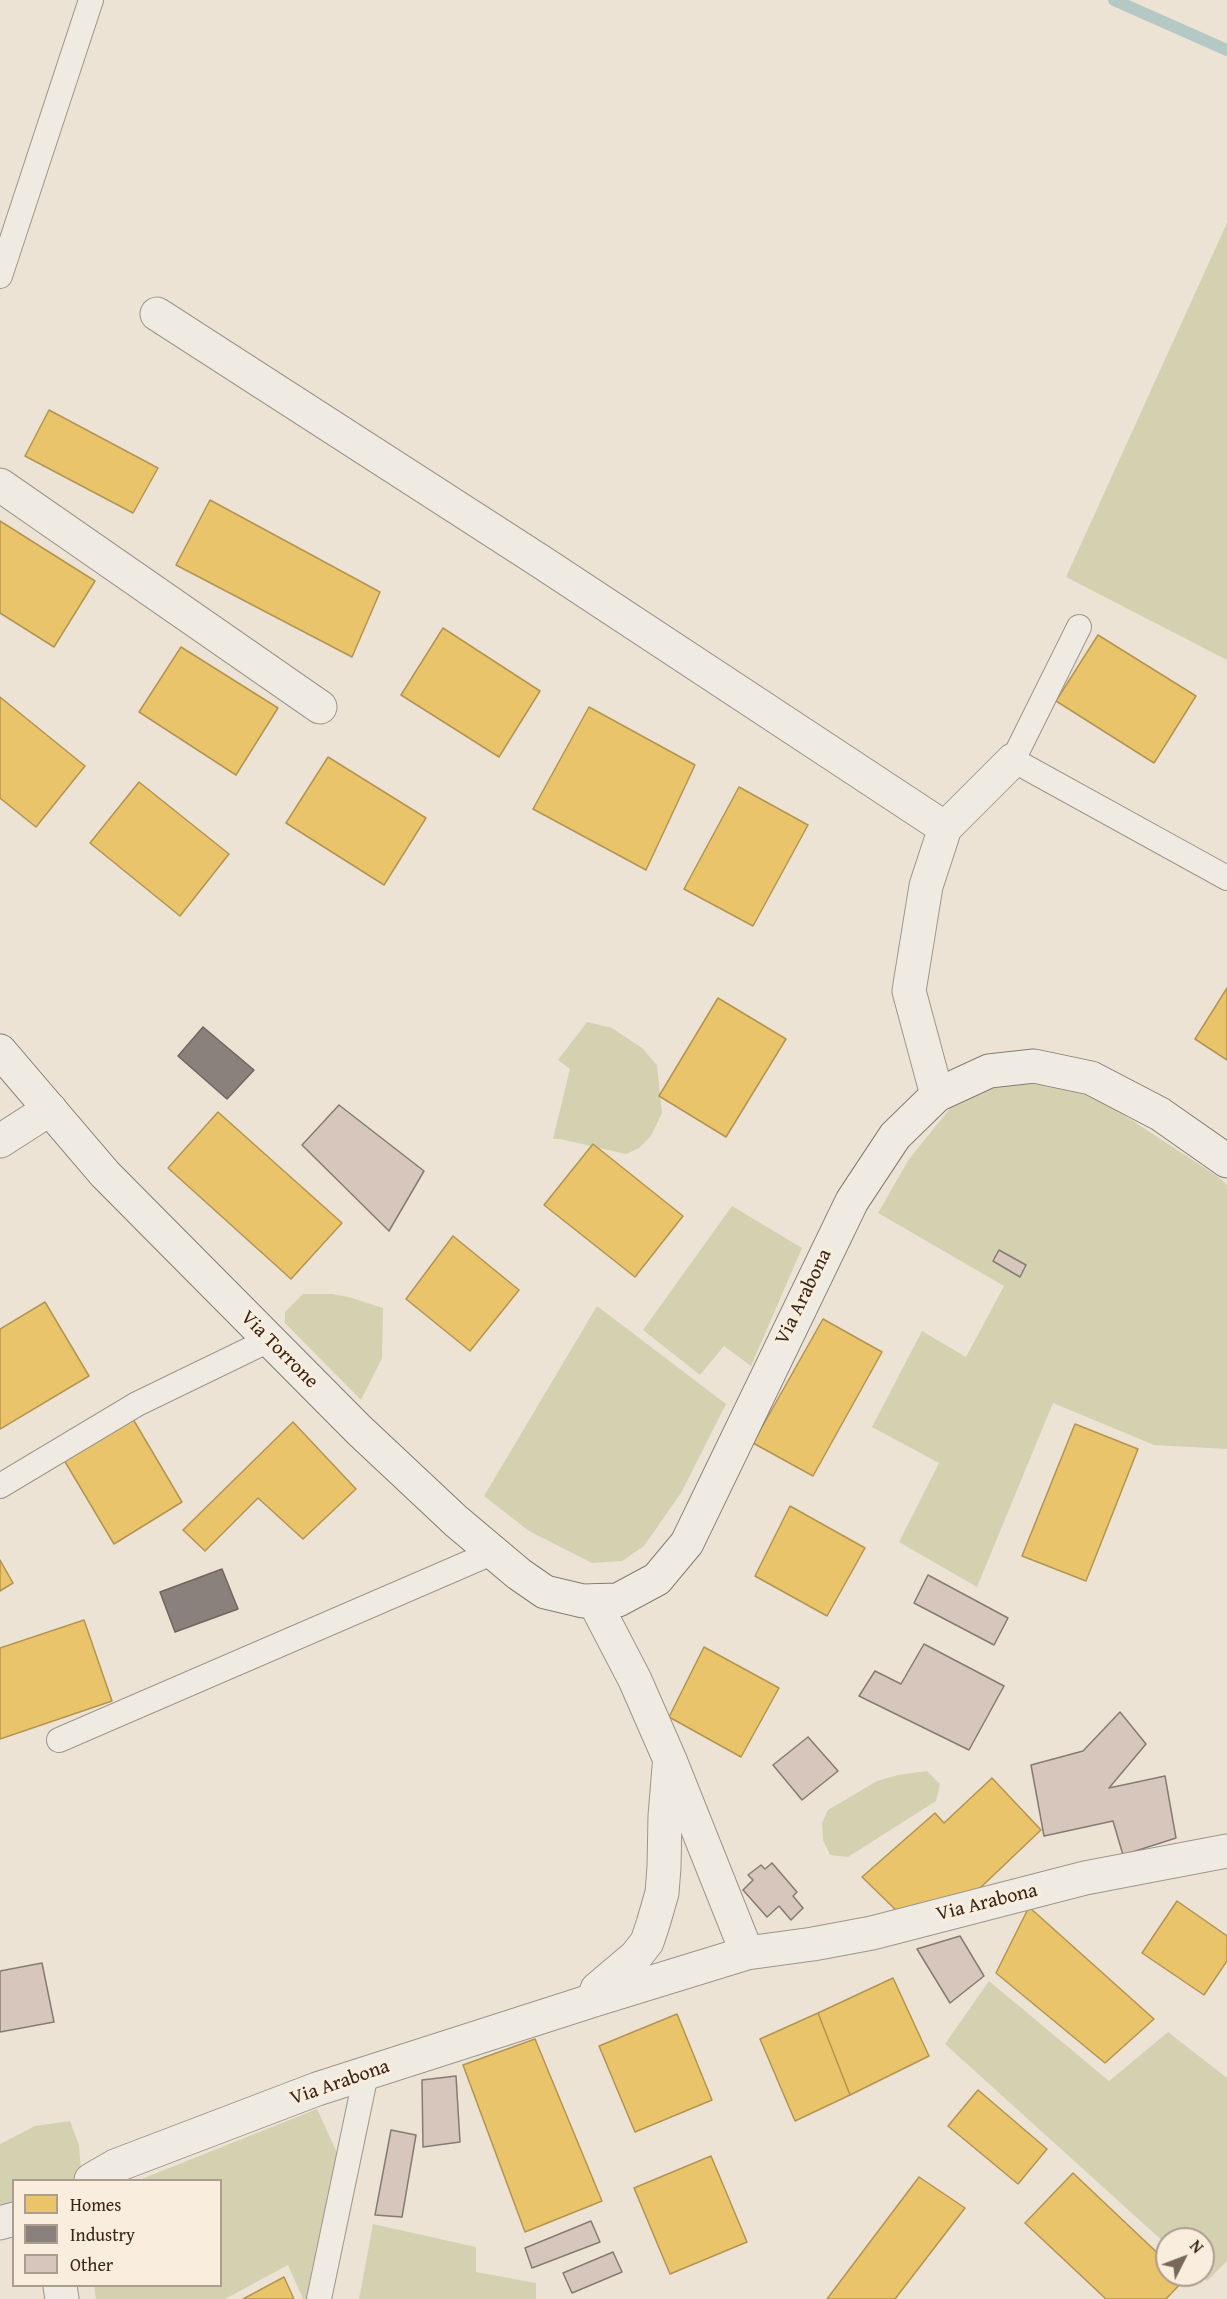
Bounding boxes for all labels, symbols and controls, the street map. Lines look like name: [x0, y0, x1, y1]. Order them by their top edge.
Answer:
street label: Via Arabona: [771, 1245, 837, 1349]
street label: Via Torrone: [235, 1306, 323, 1394]
street label: Via Arabona: [934, 1879, 1040, 1927]
street label: Via Arabona: [287, 2055, 393, 2111]
legend: [12, 2179, 222, 2287]
text: Homes: [70, 2191, 121, 2218]
text: Industry: [70, 2221, 135, 2248]
north arrow: [1155, 2227, 1215, 2287]
text: N: [1184, 2234, 1209, 2258]
text: Other: [70, 2251, 113, 2278]

